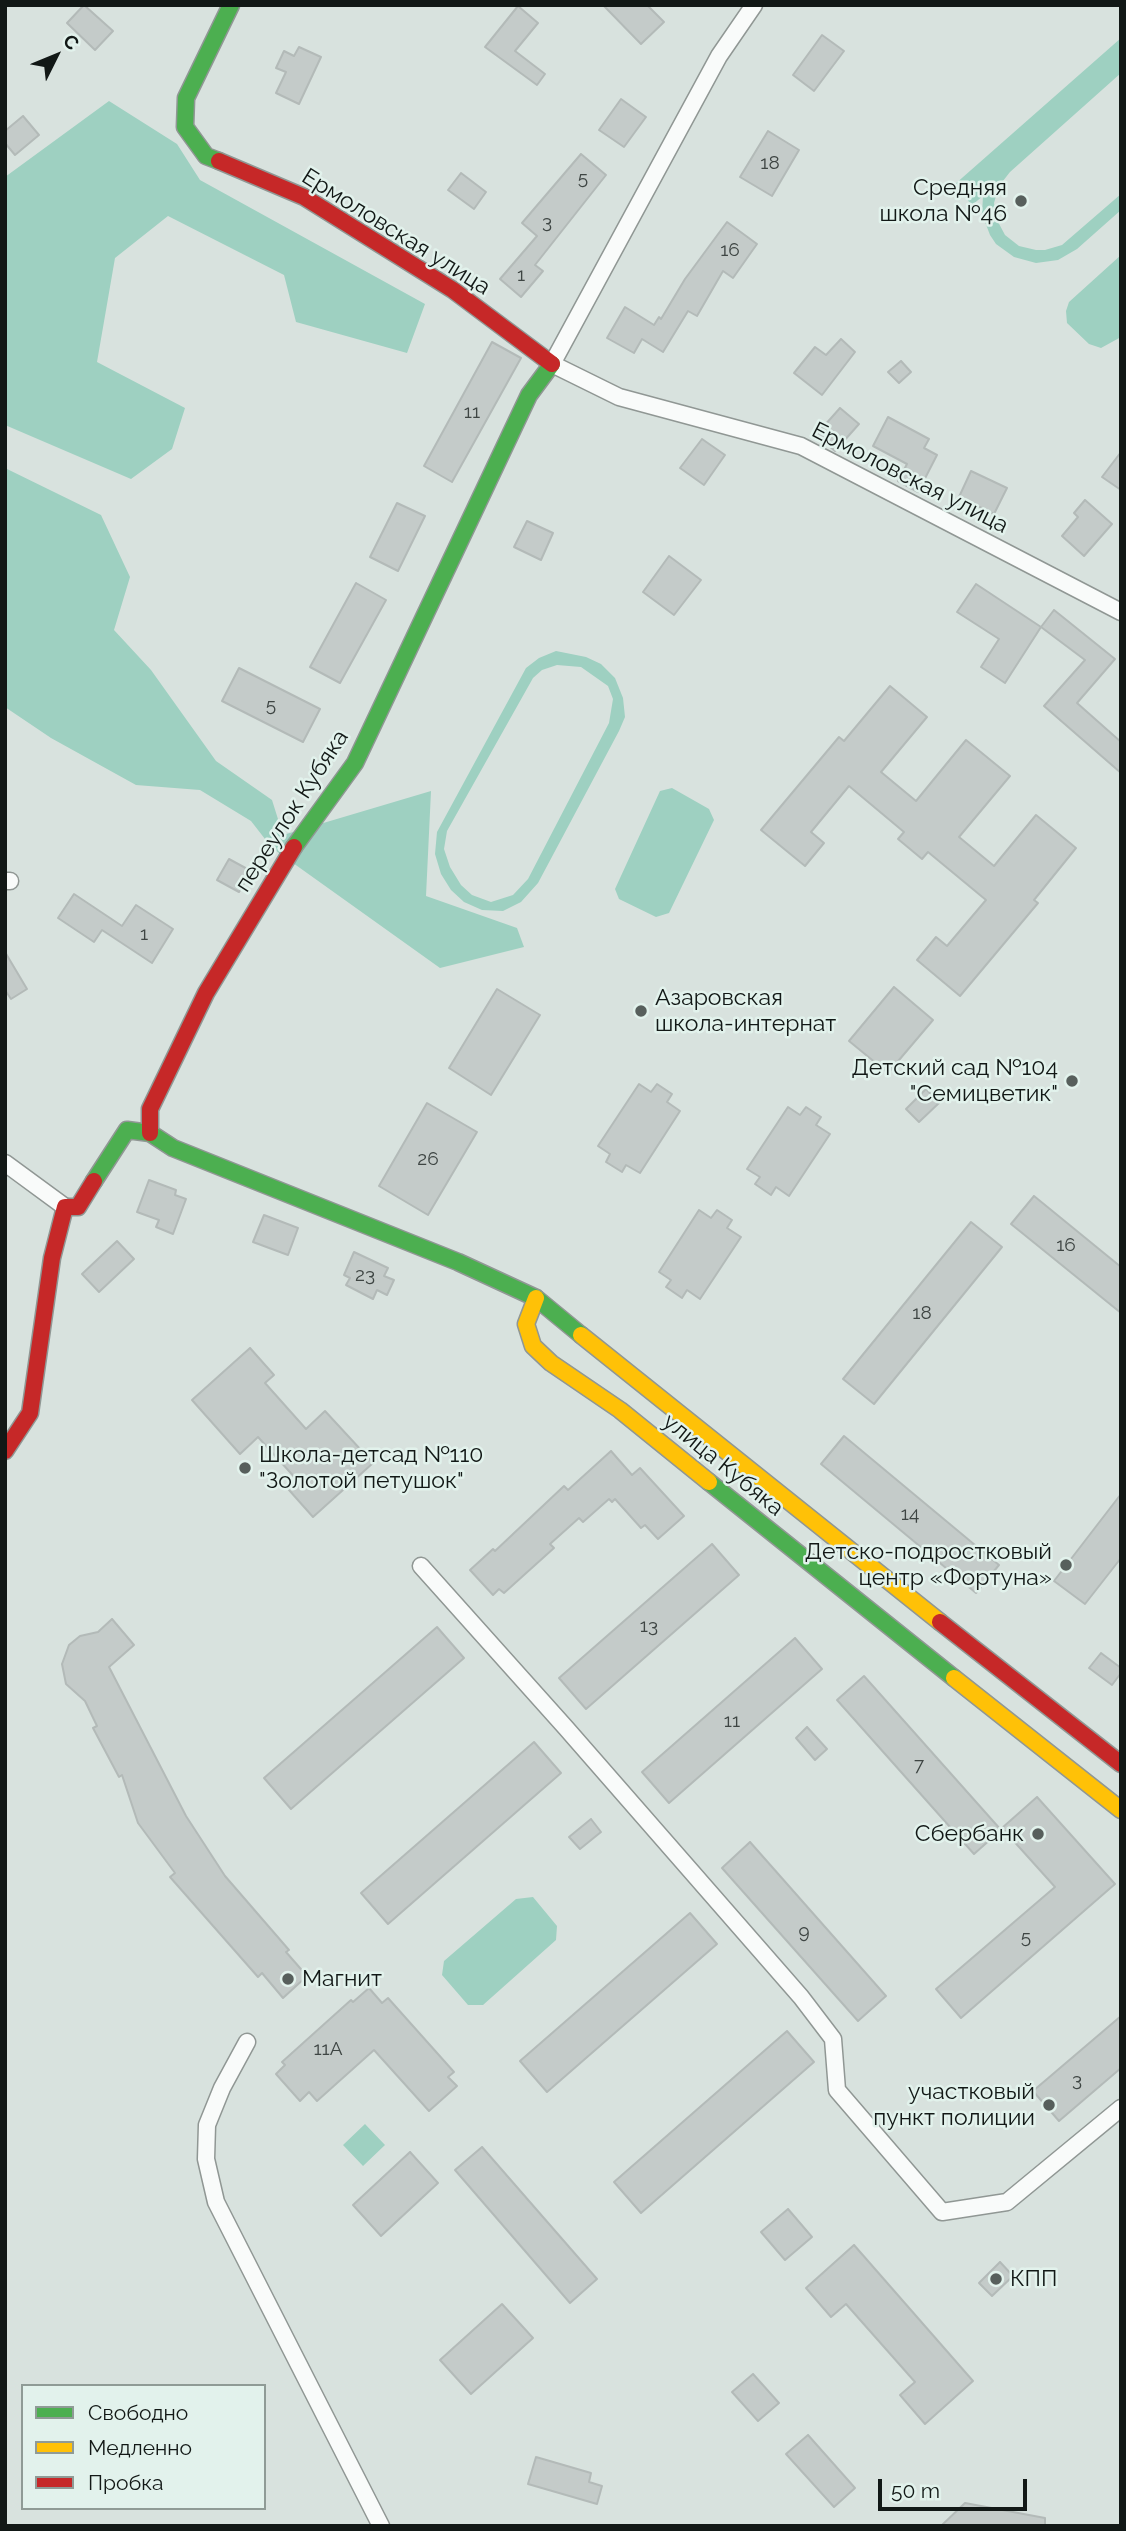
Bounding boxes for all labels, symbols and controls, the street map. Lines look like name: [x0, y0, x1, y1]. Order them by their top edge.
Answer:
north arrow: [21, 21, 91, 91]
text: С: [59, 29, 84, 54]
house number: 18: [760, 152, 780, 174]
street label: Ермоловская улица: [297, 163, 495, 301]
house number: 5: [578, 167, 588, 189]
place label: Средняя школа №46: [879, 174, 1007, 228]
marker: Средняя школа №46: [1013, 193, 1029, 209]
house number: 3: [542, 211, 552, 233]
house number: 16: [720, 239, 740, 261]
house number: 1: [517, 264, 525, 286]
house number: 11: [464, 401, 480, 423]
street label: Ермоловская улица: [807, 416, 1013, 540]
house number: 5: [266, 694, 276, 716]
street label: переулок Кубяка: [229, 725, 355, 897]
house number: 1: [140, 923, 148, 945]
place label: Азаровская школа-интернат: [655, 984, 836, 1038]
marker: Азаровская школа-интернат: [633, 1003, 649, 1019]
place label: Детский сад №104 "Семицветик": [851, 1054, 1058, 1108]
marker: Детский сад №104 "Семицветик": [1064, 1073, 1080, 1089]
house number: 26: [417, 1148, 439, 1170]
house number: 16: [1056, 1234, 1076, 1256]
house number: 23: [355, 1264, 375, 1286]
house number: 18: [912, 1302, 932, 1324]
street label: улица Кубяка: [657, 1408, 789, 1522]
place label: Школа-детсад №110 "Золотой петушок": [259, 1441, 483, 1495]
marker: Школа-детсад №110 "Золотой петушок": [237, 1460, 253, 1476]
house number: 14: [901, 1503, 919, 1525]
place label: Детско-подростковый центр «Фортуна»: [805, 1538, 1052, 1592]
marker: Детско-подростковый центр «Фортуна»: [1058, 1557, 1074, 1573]
house number: 13: [640, 1615, 658, 1637]
house number: 11: [724, 1710, 740, 1732]
house number: 7: [914, 1754, 924, 1776]
place label: Сбербанк: [915, 1820, 1024, 1848]
marker: Сбербанк: [1030, 1826, 1046, 1842]
house number: 9: [798, 1921, 810, 1943]
house number: 5: [1021, 1926, 1031, 1948]
place label: Магнит: [302, 1965, 382, 1993]
marker: Магнит: [280, 1971, 296, 1987]
house number: 11А: [313, 2038, 343, 2060]
house number: 3: [1072, 2069, 1082, 2091]
place label: участковый пункт полиции: [873, 2078, 1035, 2132]
marker: участковый пункт полиции: [1041, 2097, 1057, 2113]
place label: КПП: [1010, 2265, 1057, 2293]
marker: КПП: [988, 2271, 1004, 2287]
legend: [21, 2384, 266, 2510]
text: Свободно: [88, 2400, 188, 2425]
text: Медленно: [88, 2435, 192, 2460]
scale bar: [881, 2464, 1030, 2508]
text: Пробка: [88, 2470, 164, 2495]
text: 50 m: [891, 2478, 940, 2503]

